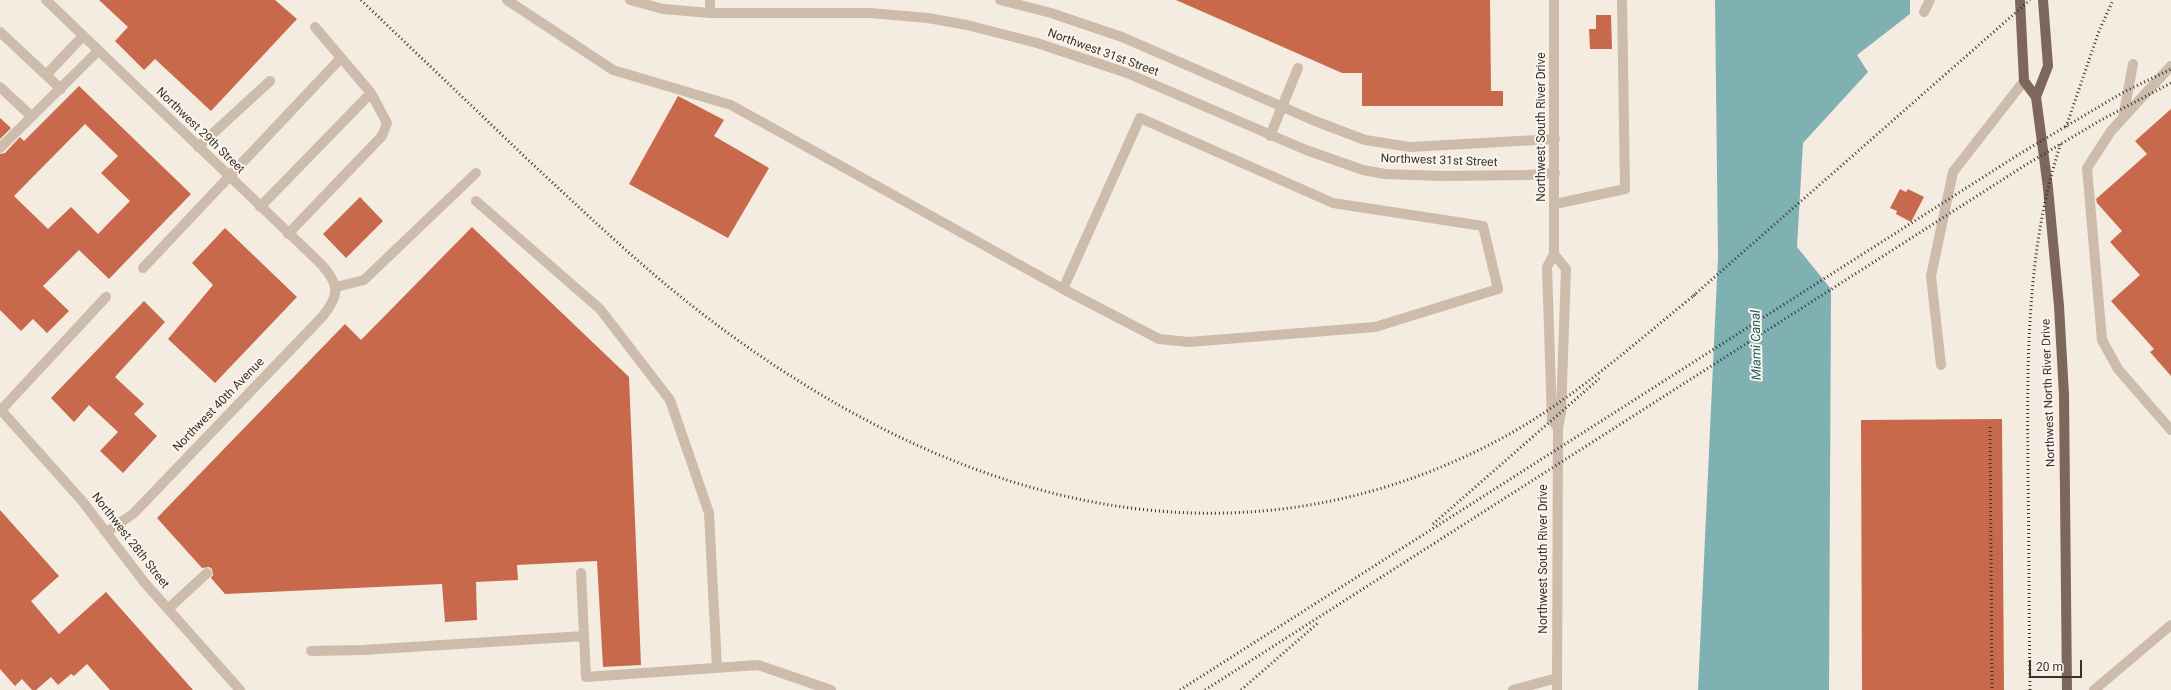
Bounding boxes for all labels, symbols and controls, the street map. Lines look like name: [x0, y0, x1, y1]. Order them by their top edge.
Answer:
street label: Northwest 31st Street: [1046, 26, 1160, 80]
street label: Northwest South River Drive: [1535, 52, 1549, 202]
street label: Northwest 29th Street: [153, 85, 247, 177]
street label: Northwest 31st Street: [1380, 152, 1498, 170]
water label: Miami Canal: [1749, 310, 1765, 380]
street label: Northwest North River Drive: [2039, 319, 2059, 467]
street label: Northwest 40th Avenue: [170, 355, 268, 455]
street label: Northwest South River Drive: [1537, 484, 1551, 634]
street label: Northwest 28th Street: [88, 490, 172, 592]
scale bar: [2031, 652, 2084, 678]
text: 20 m: [2036, 660, 2063, 674]

